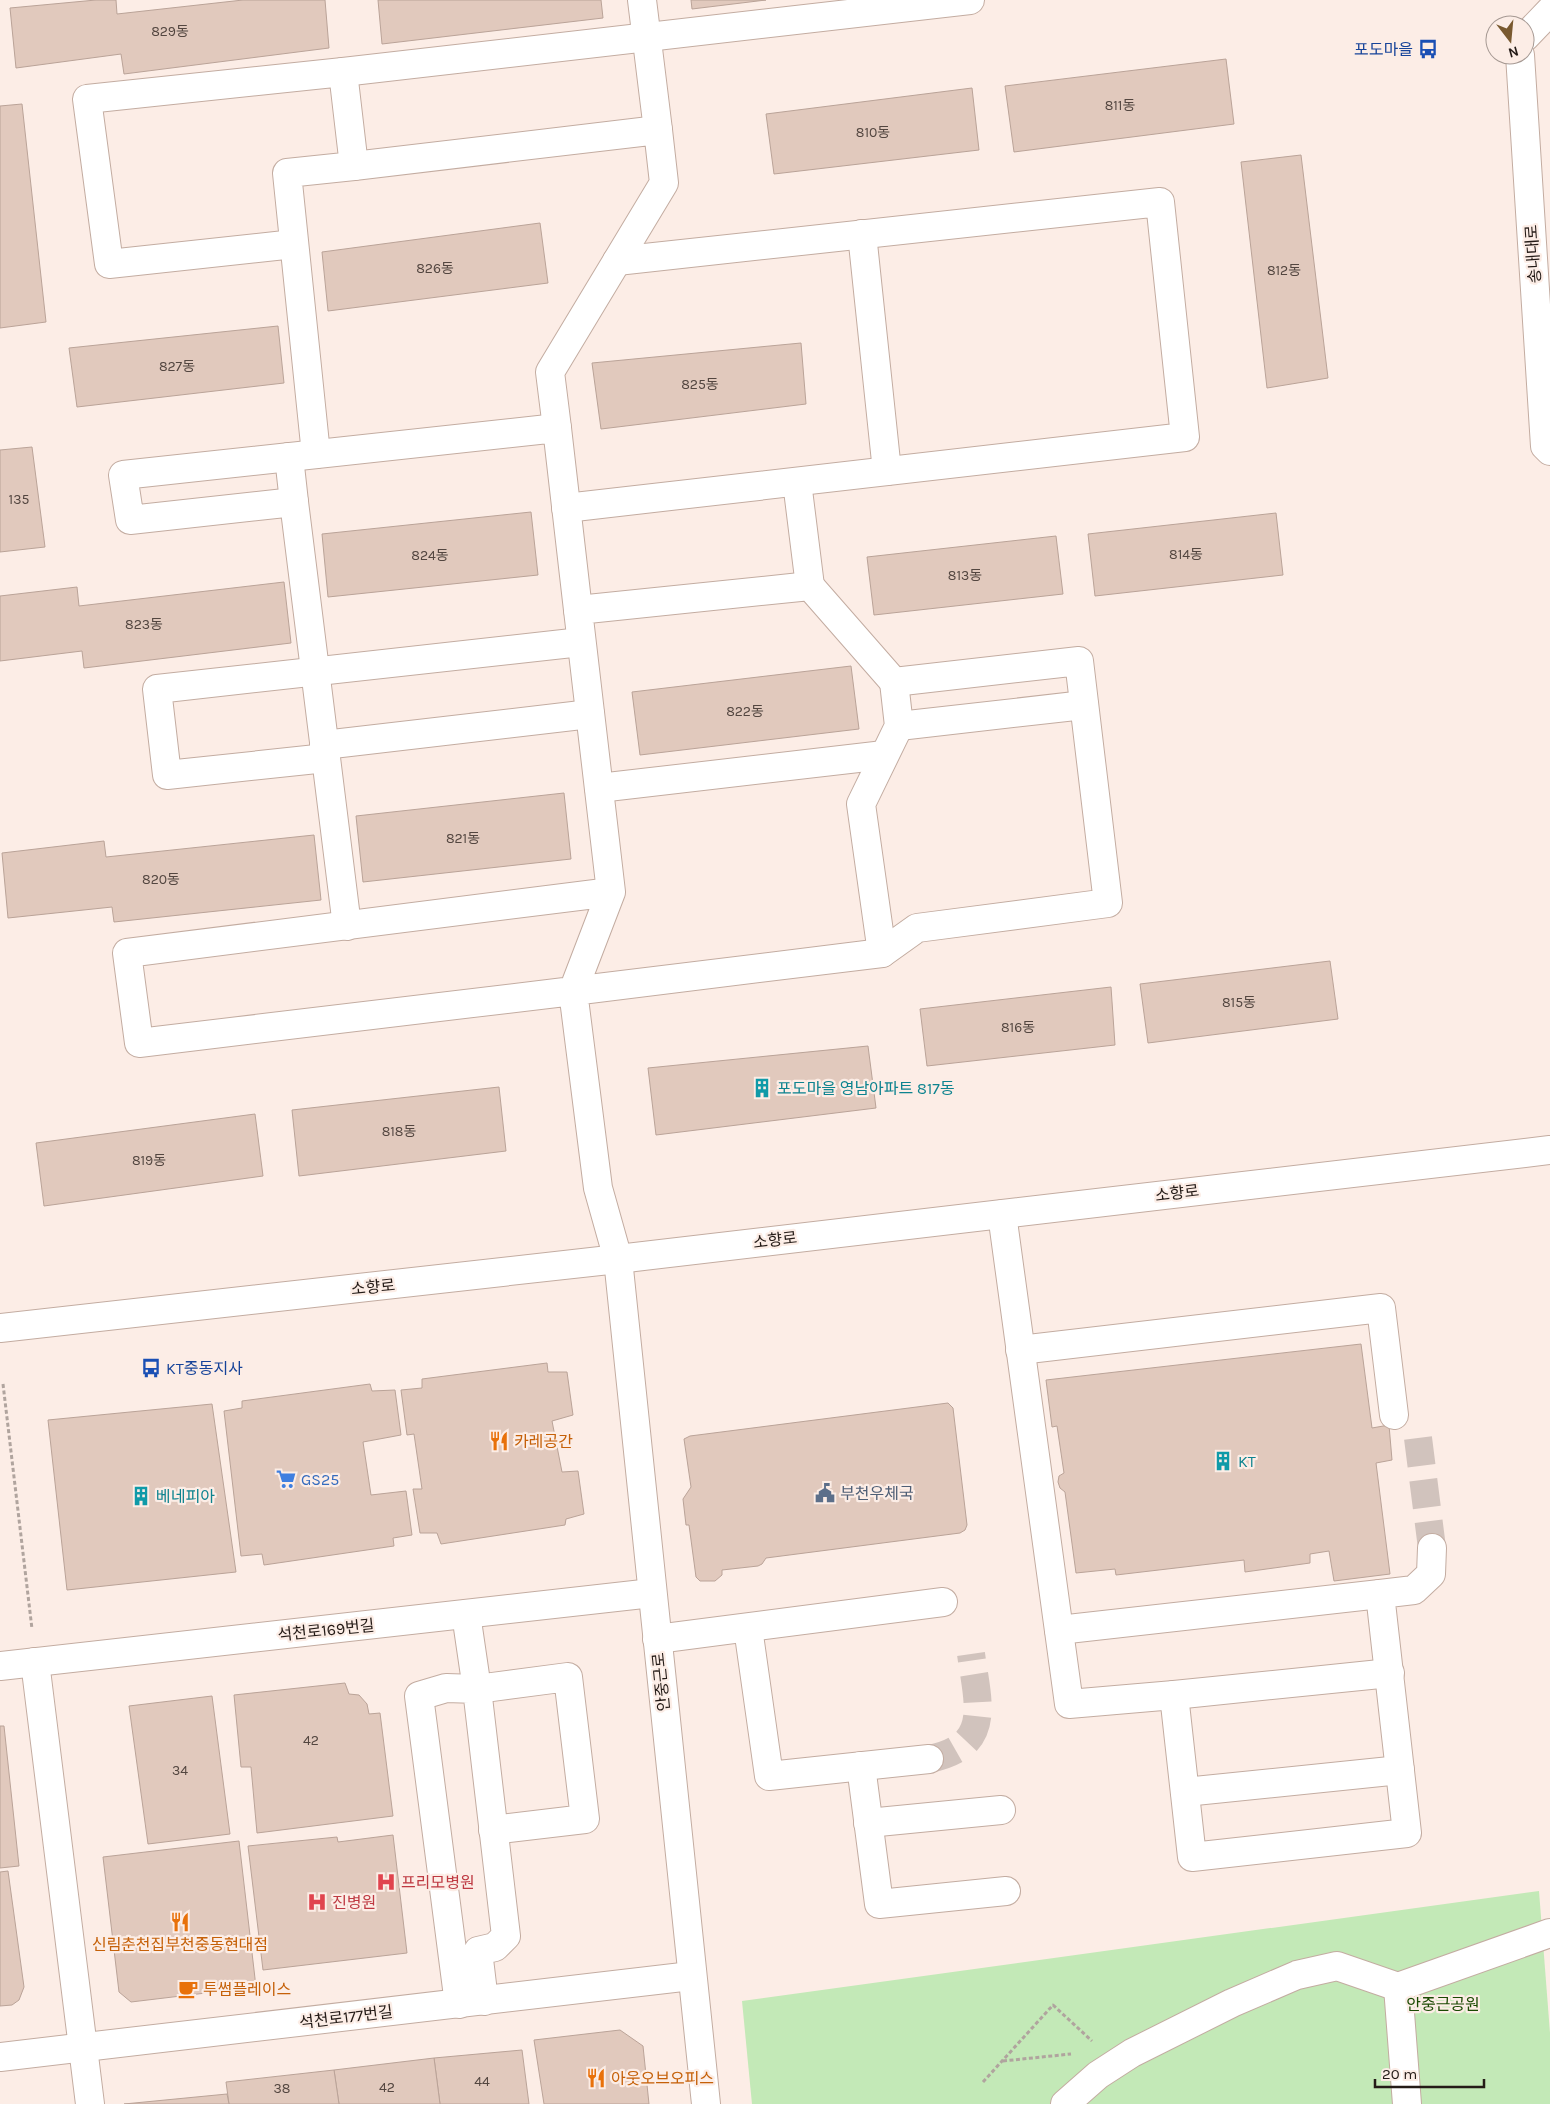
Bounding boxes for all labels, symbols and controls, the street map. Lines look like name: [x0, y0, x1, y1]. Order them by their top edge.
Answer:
north arrow: [1485, 15, 1535, 65]
house number: 829동: [151, 23, 189, 40]
bus stop icon: 포도마을: [1417, 38, 1439, 60]
place label: 포도마을: [1354, 40, 1413, 59]
text: N: [1506, 42, 1521, 62]
house number: 811동: [1105, 97, 1135, 114]
house number: 810동: [856, 124, 890, 141]
street label: 송내대로: [1521, 224, 1545, 284]
house number: 826동: [416, 260, 454, 277]
house number: 812동: [1267, 262, 1301, 279]
house number: 827동: [159, 358, 195, 375]
house number: 825동: [681, 376, 719, 393]
house number: 135: [9, 491, 29, 508]
house number: 814동: [1169, 546, 1203, 563]
house number: 824동: [411, 547, 449, 564]
house number: 813동: [948, 567, 982, 584]
house number: 823동: [125, 616, 163, 633]
house number: 822동: [726, 703, 764, 720]
house number: 821동: [446, 830, 480, 847]
house number: 820동: [142, 871, 180, 888]
house number: 815동: [1222, 994, 1256, 1011]
house number: 816동: [1001, 1019, 1035, 1036]
building icon: 포도마을 영남아파트 817동: [751, 1077, 773, 1099]
place label: 포도마을 영남아파트 817동: [777, 1079, 955, 1098]
house number: 818동: [382, 1123, 416, 1140]
house number: 819동: [132, 1152, 166, 1169]
street label: 소향로: [1154, 1181, 1200, 1205]
street label: 소향로: [752, 1228, 798, 1252]
street label: 소향로: [350, 1275, 396, 1299]
bus stop icon: KT중동지사: [140, 1357, 162, 1379]
place label: KT중동지사: [166, 1359, 243, 1378]
restaurant icon: 카레공간: [488, 1430, 510, 1452]
place label: 카레공간: [514, 1432, 573, 1451]
building icon: KT: [1212, 1450, 1234, 1472]
place label: KT: [1238, 1452, 1256, 1471]
supermarket icon: GS25: [275, 1468, 297, 1490]
place label: GS25: [301, 1470, 339, 1489]
public building icon: 부천우체국: [814, 1482, 836, 1504]
place label: 부천우체국: [840, 1484, 914, 1503]
building icon: 베네피아: [130, 1485, 152, 1507]
place label: 베네피아: [156, 1487, 215, 1506]
street label: 석천로169번길: [277, 1615, 375, 1645]
street label: 안중근로: [648, 1651, 674, 1712]
house number: 42: [303, 1732, 319, 1749]
house number: 34: [172, 1762, 188, 1779]
hospital icon: 프리모병원: [375, 1871, 397, 1893]
place label: 프리모병원: [401, 1873, 475, 1892]
hospital icon: 진병원: [306, 1891, 328, 1913]
place label: 진병원: [332, 1893, 376, 1912]
restaurant icon: 신림춘천집부천중동현대점: [169, 1911, 191, 1933]
place label: 신림춘천집부천중동현대점: [92, 1935, 268, 1954]
cafe icon: 투썸플레이스: [177, 1978, 199, 2000]
place label: 투썸플레이스: [203, 1980, 291, 1999]
park label: 안중근공원: [1406, 1995, 1480, 2014]
street label: 석천로177번길: [298, 2002, 394, 2032]
scale bar: [1375, 2056, 1484, 2088]
text: 20 m: [1382, 2065, 1417, 2083]
restaurant icon: 아웃오브오피스: [585, 2067, 607, 2089]
place label: 아웃오브오피스: [611, 2069, 714, 2088]
house number: 44: [474, 2073, 490, 2090]
house number: 42: [379, 2079, 395, 2096]
house number: 38: [274, 2080, 290, 2097]

